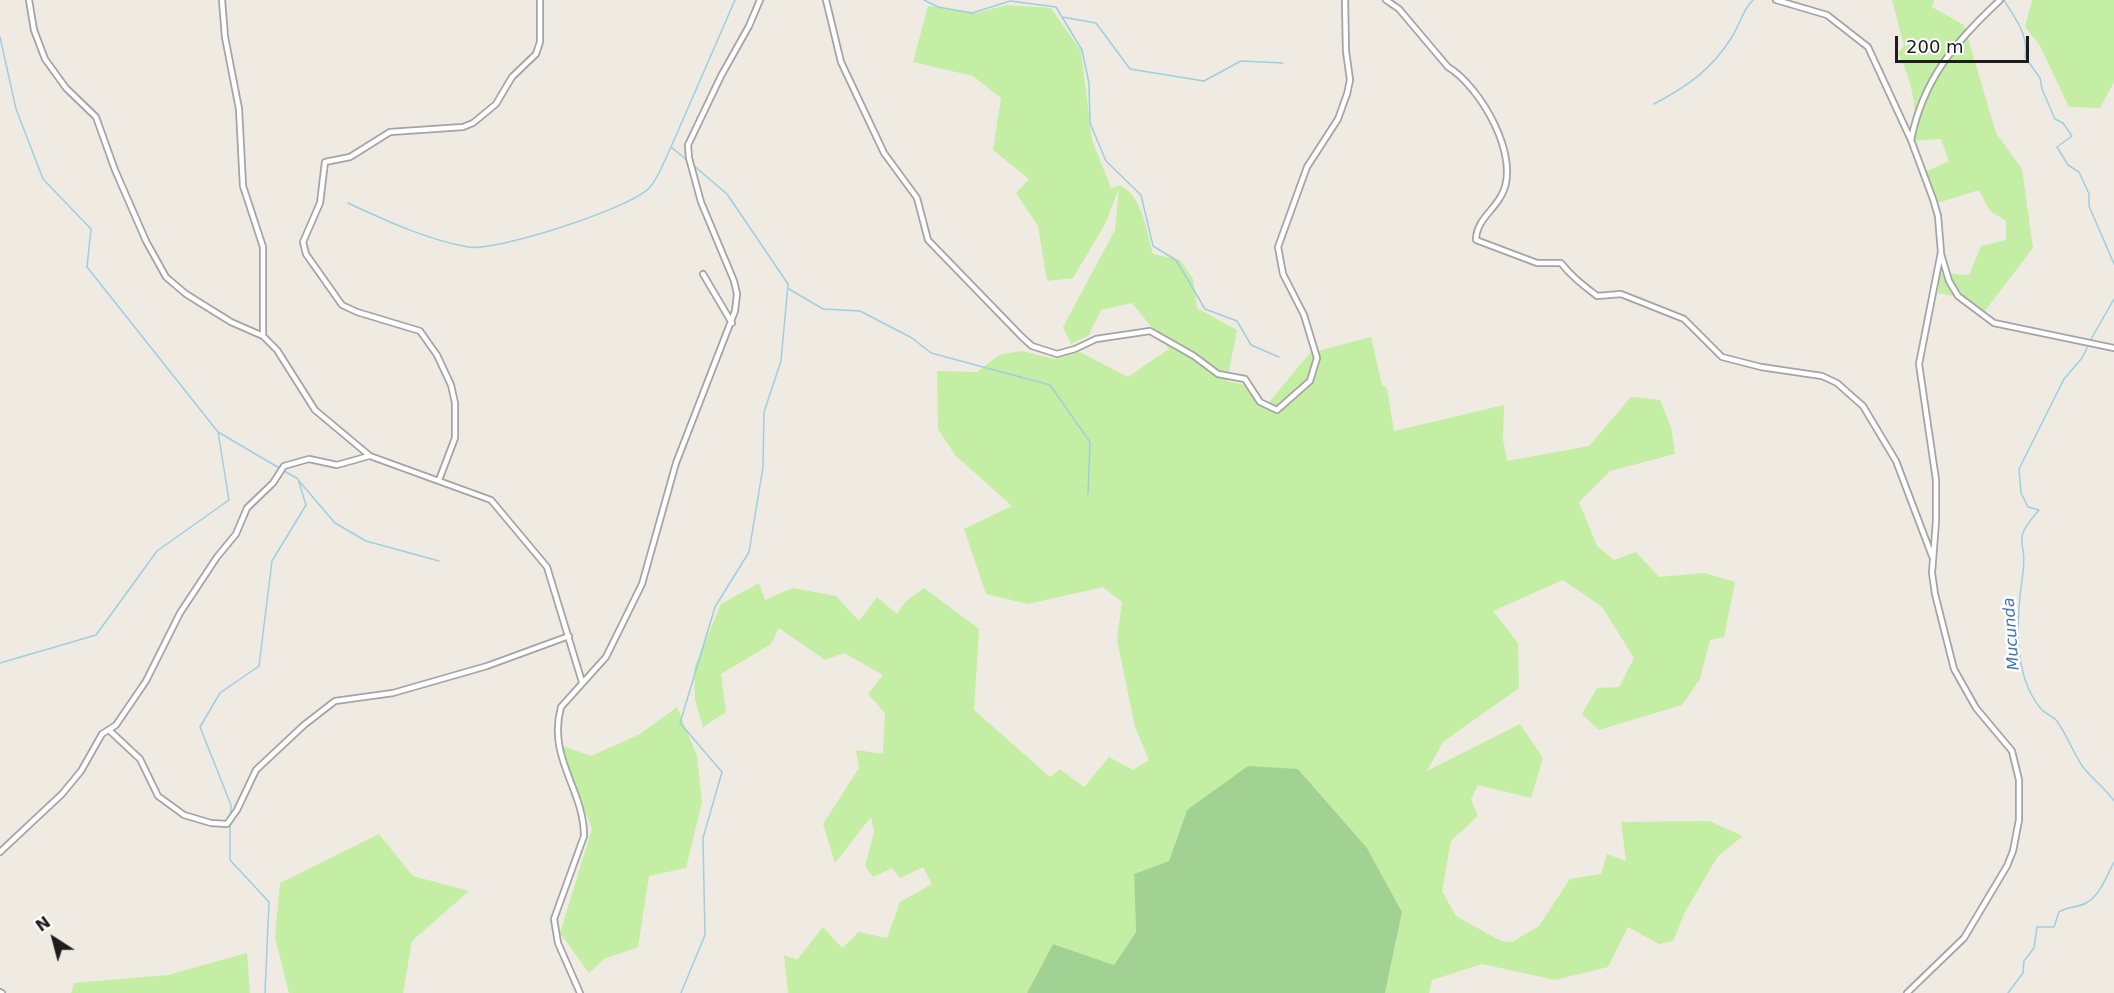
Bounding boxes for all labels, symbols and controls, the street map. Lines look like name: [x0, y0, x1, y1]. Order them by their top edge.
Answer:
scale bar: [1898, 24, 2032, 62]
text: 200 m: [1906, 36, 1964, 57]
water label: Mucunda: [2000, 597, 2024, 671]
north arrow: [24, 909, 84, 969]
text: N: [32, 912, 54, 936]

